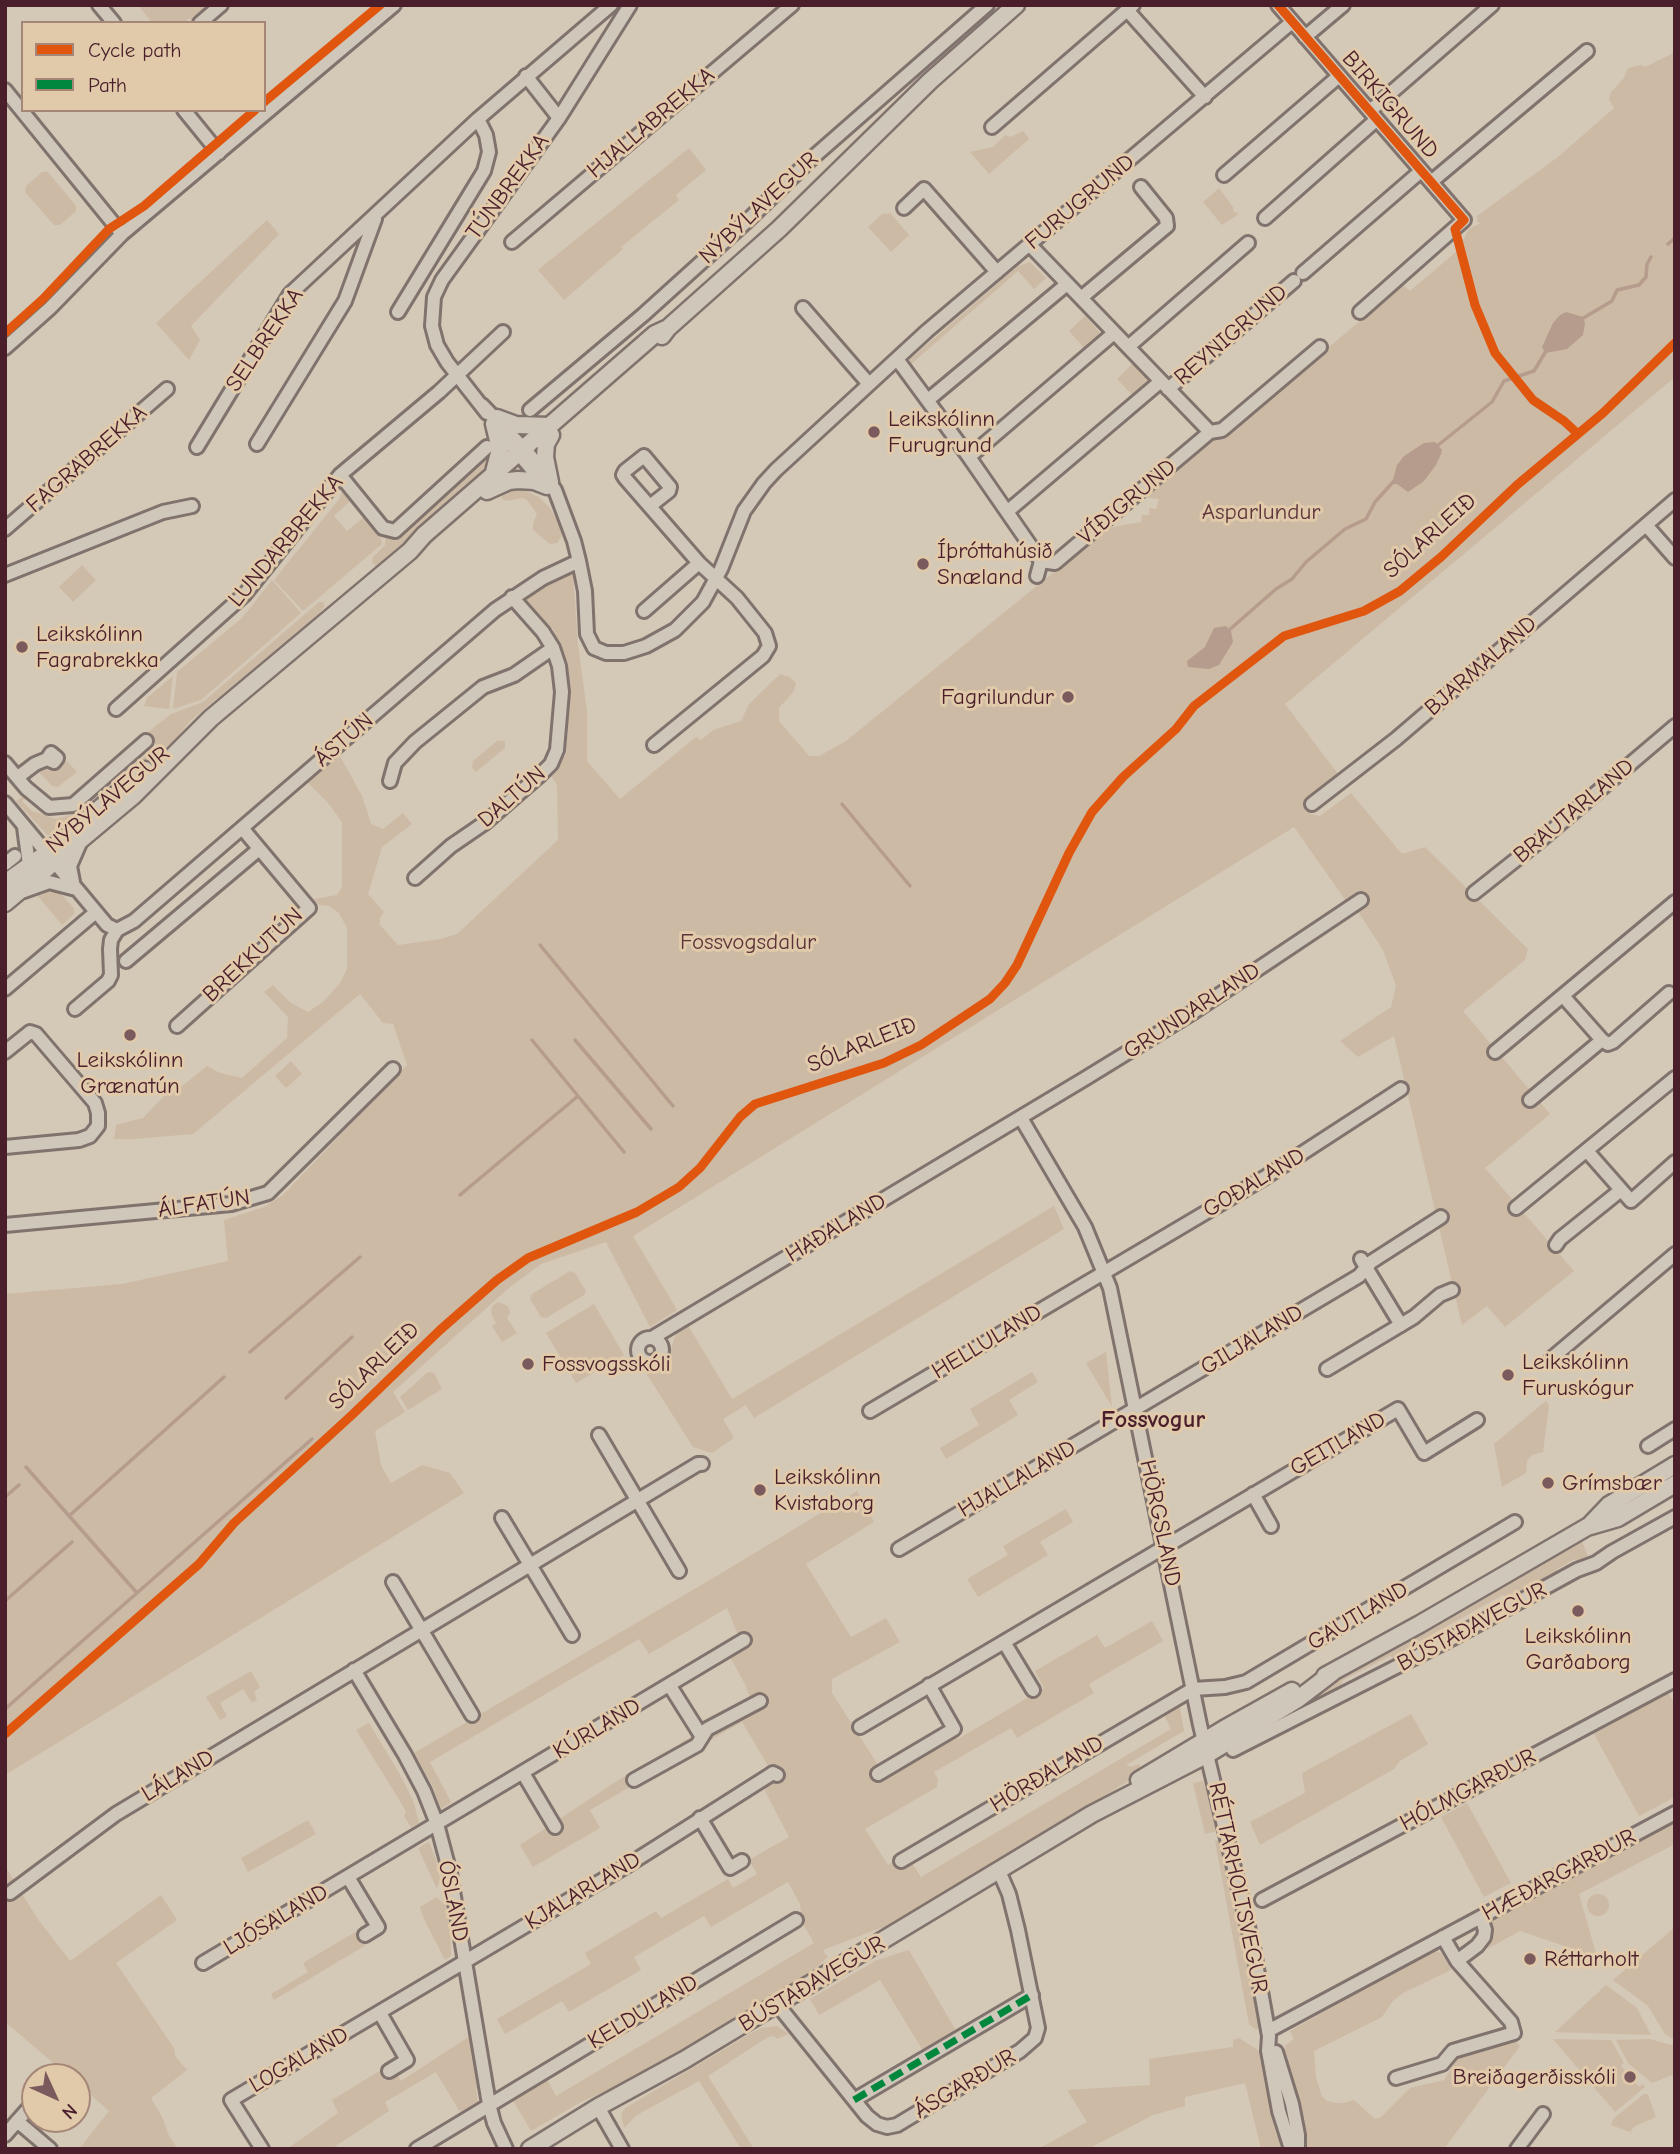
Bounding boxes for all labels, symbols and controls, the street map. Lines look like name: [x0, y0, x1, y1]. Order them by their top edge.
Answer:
legend: [21, 21, 266, 112]
text: Cycle path: [88, 38, 181, 62]
street label: BIRKIGRUND: [1336, 45, 1444, 165]
street label: HJALLABREKKA: [582, 62, 720, 184]
text: Path: [88, 73, 127, 97]
street label: TÚNBREKKA: [460, 129, 556, 245]
street label: NÝBÝLAVEGUR: [694, 146, 824, 270]
street label: FURUGRUND: [1020, 148, 1140, 256]
street label: REYNIGRUND: [1169, 279, 1293, 391]
street label: SELBREKKA: [220, 283, 310, 397]
street label: FAGRABREKKA: [21, 399, 153, 519]
place label: Leikskólinn Furugrund: [888, 405, 995, 459]
marker: Leikskólinn Furugrund: [866, 424, 882, 440]
street label: VÍÐIGRUND: [1072, 453, 1182, 551]
street label: LUNDARBREKKA: [223, 469, 349, 613]
street label: SÓLARLEIÐ: [1378, 487, 1482, 585]
park label: Asparlundur: [1202, 498, 1320, 526]
place label: Íþróttahúsið Snæland: [937, 537, 1053, 591]
marker: Íþróttahúsið Snæland: [915, 556, 931, 572]
street label: BJARMALAND: [1420, 610, 1542, 722]
place label: Leikskólinn Fagrabrekka: [36, 620, 159, 674]
marker: Leikskólinn Fagrabrekka: [14, 639, 30, 655]
place label: Fagrilundur: [941, 683, 1054, 711]
marker: Fagrilundur: [1060, 689, 1076, 705]
street label: ÁSTÚN: [309, 707, 379, 773]
street label: NÝBÝLAVEGUR: [41, 740, 175, 860]
street label: BRAUTARLAND: [1508, 753, 1640, 869]
street label: DALTÚN: [473, 760, 551, 834]
street label: BREKKUTÚN: [197, 902, 309, 1008]
park label: Fossvogsdalur: [680, 928, 816, 956]
street label: GRUNDARLAND: [1119, 957, 1265, 1065]
street label: SÓLARLEIÐ: [804, 1011, 920, 1079]
marker: Leikskólinn Grænatún: [122, 1027, 138, 1043]
place label: Leikskólinn Grænatún: [76, 1046, 184, 1100]
street label: GOÐALAND: [1198, 1142, 1310, 1224]
street label: ÁLFATÚN: [156, 1184, 252, 1224]
street label: HAÐALAND: [781, 1187, 891, 1269]
street label: HELLULAND: [927, 1298, 1047, 1386]
street label: GILJALAND: [1196, 1299, 1308, 1381]
street label: SÓLARLEIÐ: [323, 1316, 425, 1416]
place label: Leikskólinn Furuskógur: [1522, 1348, 1633, 1402]
place label: Fossvogsskóli: [542, 1350, 671, 1378]
marker: Fossvogsskóli: [520, 1356, 536, 1372]
marker: Leikskólinn Furuskógur: [1500, 1367, 1516, 1383]
district label: Fossvogur: [1101, 1406, 1205, 1434]
street label: GEITLAND: [1285, 1406, 1391, 1482]
street label: HJALLALAND: [953, 1434, 1081, 1524]
street label: HÖRGSLAND: [1133, 1457, 1187, 1589]
place label: Leikskólinn Kvistaborg: [774, 1463, 881, 1517]
place label: Grímsbær: [1562, 1469, 1662, 1497]
marker: Grímsbær: [1540, 1475, 1556, 1491]
marker: Leikskólinn Kvistaborg: [752, 1482, 768, 1498]
street label: GAUTLAND: [1303, 1575, 1413, 1657]
street label: BÚSTAÐAVEGUR: [1393, 1576, 1551, 1678]
marker: Leikskólinn Garðaborg: [1570, 1603, 1586, 1619]
place label: Leikskólinn Garðaborg: [1524, 1622, 1632, 1676]
street label: KÚRLAND: [548, 1692, 646, 1766]
street label: HÖRÐALAND: [985, 1729, 1109, 1819]
street label: HÓLMGARÐUR: [1395, 1743, 1541, 1837]
street label: LÁLAND: [137, 1744, 219, 1808]
street label: RÉTTARHOLTSVEGUR: [1202, 1780, 1274, 1996]
street label: HÆÐARGARÐUR: [1477, 1823, 1641, 1927]
street label: KJALARLAND: [520, 1846, 646, 1936]
street label: ÓSLAND: [432, 1858, 474, 1944]
street label: LJÓSALAND: [219, 1878, 333, 1962]
street label: BÚSTAÐAVEGUR: [734, 1930, 890, 2038]
place label: Réttarholt: [1544, 1945, 1639, 1973]
marker: Réttarholt: [1522, 1951, 1538, 1967]
street label: KELDULAND: [583, 1968, 703, 2056]
street label: LOGALAND: [245, 2021, 353, 2099]
street label: ÁSGARÐUR: [909, 2043, 1021, 2125]
north arrow: [21, 2063, 91, 2133]
place label: Breiðagerðisskóli: [1453, 2063, 1616, 2091]
marker: Breiðagerðisskóli: [1622, 2069, 1638, 2085]
text: N: [57, 2099, 82, 2124]

